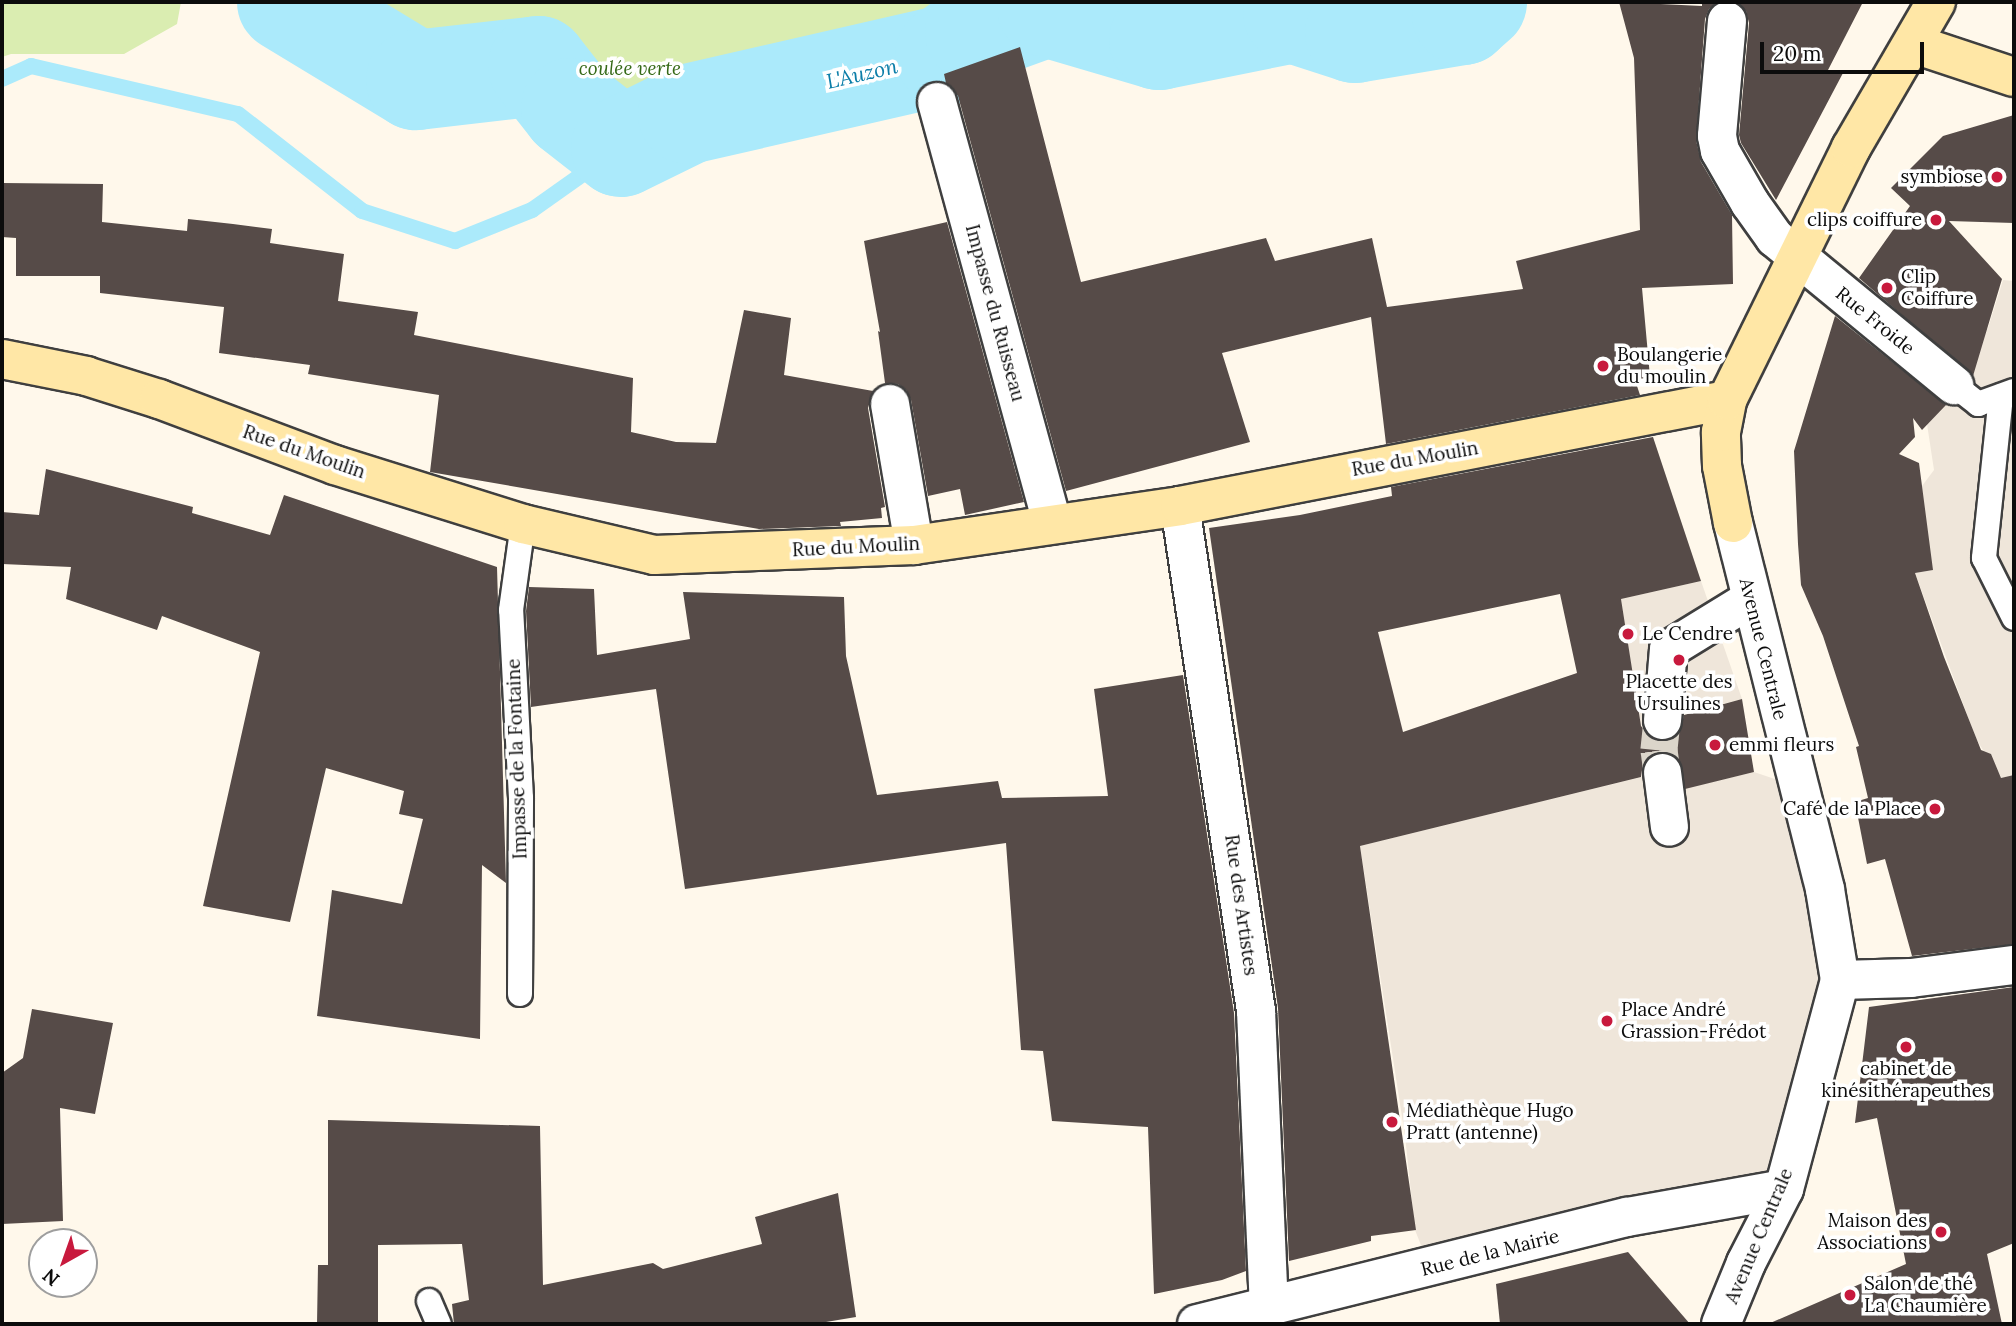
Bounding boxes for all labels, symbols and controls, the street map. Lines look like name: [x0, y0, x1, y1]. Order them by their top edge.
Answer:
scale bar: [1764, 28, 1928, 72]
text: 20 m: [1773, 40, 1822, 67]
water label: L'Auzon: [824, 54, 900, 94]
park label: coulée verte: [579, 58, 681, 80]
place label: symbiose: [1901, 166, 1983, 188]
marker: symbiose: [1989, 169, 2005, 185]
place label: clips coiffure: [1807, 209, 1922, 231]
marker: clips coiffure: [1928, 212, 1944, 228]
street label: Impasse du Ruisseau: [960, 222, 1030, 404]
place label: Clip Coiffure: [1901, 266, 1974, 310]
marker: Clip Coiffure: [1879, 280, 1895, 296]
street label: Rue Froide: [1831, 282, 1919, 360]
place label: Boulangerie du moulin: [1617, 344, 1722, 388]
marker: Boulangerie du moulin: [1595, 358, 1611, 374]
street label: Rue du Moulin: [240, 420, 368, 484]
street label: Rue du Moulin: [1350, 437, 1480, 481]
street label: Rue du Moulin: [791, 532, 921, 562]
street label: Avenue Centrale: [1734, 576, 1792, 722]
place label: Le Cendre: [1642, 623, 1733, 645]
marker: Le Cendre: [1620, 626, 1636, 642]
marker: Placette des Ursulines: [1671, 652, 1687, 668]
street label: Impasse de la Fontaine: [502, 658, 532, 860]
place label: Placette des Ursulines: [1625, 671, 1733, 715]
place label: emmi fleurs: [1729, 734, 1834, 756]
marker: emmi fleurs: [1707, 737, 1723, 753]
place label: Café de la Place: [1783, 798, 1921, 820]
marker: Café de la Place: [1927, 801, 1943, 817]
street label: Rue des Artistes: [1220, 833, 1262, 977]
place label: Place André Grassion-Frédot: [1621, 999, 1766, 1043]
marker: Place André Grassion-Frédot: [1599, 1013, 1615, 1029]
marker: cabinet de kinésithérapeuthes: [1898, 1039, 1914, 1055]
place label: cabinet de kinésithérapeuthes: [1821, 1058, 1991, 1102]
place label: Médiathèque Hugo Pratt (antenne): [1406, 1100, 1574, 1144]
marker: Médiathèque Hugo Pratt (antenne): [1384, 1114, 1400, 1130]
street label: Avenue Centrale: [1720, 1165, 1798, 1307]
place label: Maison des Associations: [1817, 1210, 1927, 1254]
marker: Maison des Associations: [1933, 1224, 1949, 1240]
street label: Rue de la Mairie: [1419, 1225, 1561, 1281]
north arrow: [28, 1228, 98, 1298]
text: N: [37, 1264, 64, 1291]
place label: Salon de thé La Chaumière: [1864, 1273, 1987, 1317]
marker: Salon de thé La Chaumière: [1842, 1287, 1858, 1303]

